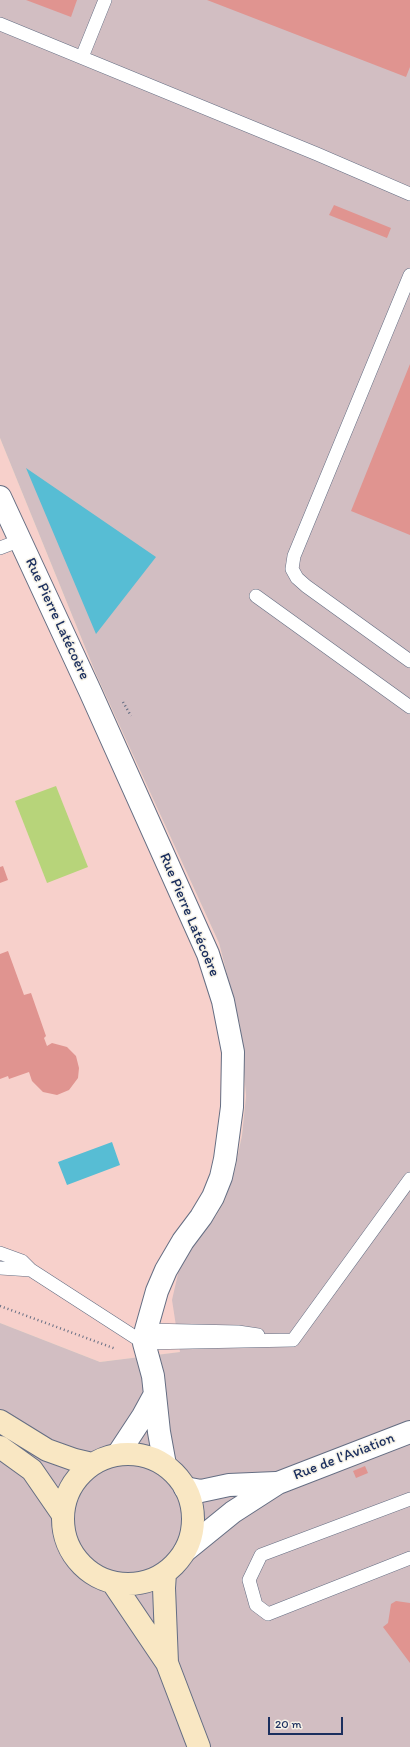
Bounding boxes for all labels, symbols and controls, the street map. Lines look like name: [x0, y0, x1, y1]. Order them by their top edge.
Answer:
street label: Rue Pierre Latécoère: [21, 555, 93, 683]
street label: Rue Pierre Latécoère: [155, 851, 223, 979]
street label: Rue de l'Aviation: [291, 1429, 397, 1485]
scale bar: [270, 1709, 345, 1735]
text: 20 m: [275, 1717, 302, 1731]

